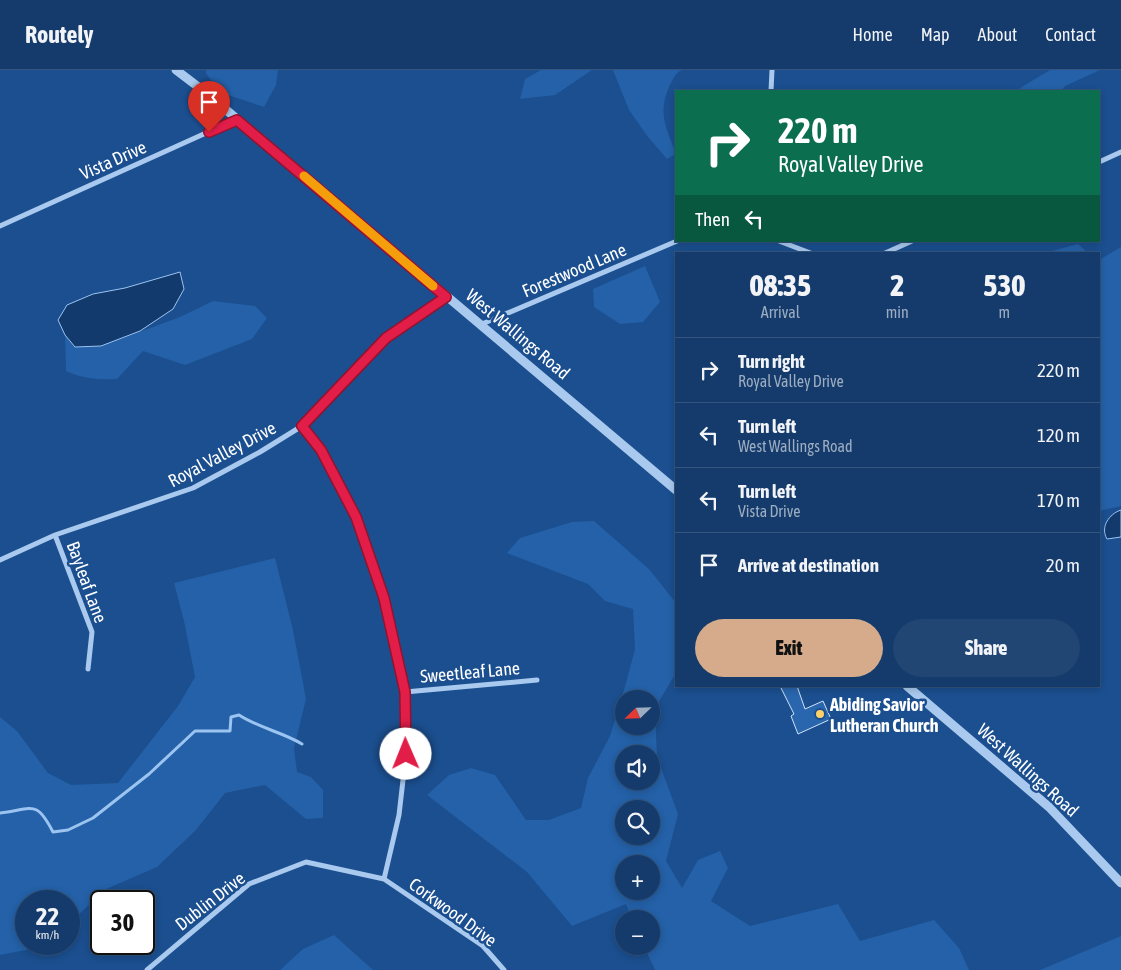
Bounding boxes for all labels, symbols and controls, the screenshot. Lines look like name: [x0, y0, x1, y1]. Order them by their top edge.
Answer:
text: Routely: [25, 21, 93, 48]
text: Home: [853, 24, 893, 45]
text: Map: [921, 24, 950, 45]
text: About: [978, 24, 1017, 45]
text: Contact: [1045, 24, 1096, 45]
pin: [188, 81, 230, 132]
icon: arrive: [195, 88, 223, 116]
icon: right: [695, 110, 760, 175]
text: 220 m: [778, 110, 857, 150]
street label: Vista Drive: [77, 136, 149, 184]
text: Royal Valley Drive: [778, 151, 923, 177]
icon: left: [740, 205, 768, 233]
text: Then: [695, 208, 730, 230]
street label: Forestwood Lane: [519, 239, 629, 301]
text: 08:35: [749, 268, 811, 302]
text: 2: [890, 268, 904, 302]
text: 530: [983, 268, 1025, 302]
street label: West Wallings Road: [462, 285, 574, 383]
text: Arrival: [761, 303, 800, 321]
text: min: [886, 303, 909, 321]
text: m: [999, 303, 1010, 321]
text: Turn right: [738, 350, 805, 372]
icon: right: [695, 356, 723, 384]
text: 220 m: [1037, 359, 1080, 381]
text: Royal Valley Drive: [738, 372, 844, 390]
text: Turn left: [738, 415, 796, 437]
street label: Royal Valley Drive: [165, 417, 279, 491]
icon: left: [695, 421, 723, 449]
text: 120 m: [1037, 424, 1080, 446]
text: West Wallings Road: [738, 437, 853, 455]
text: Turn left: [738, 480, 796, 502]
icon: left: [695, 486, 723, 514]
text: 170 m: [1037, 489, 1080, 511]
text: Vista Drive: [738, 502, 800, 520]
street label: Bayleaf Lane: [63, 538, 111, 626]
icon: arrive: [695, 551, 723, 579]
text: Arrive at destination: [738, 554, 879, 576]
text: 20 m: [1046, 554, 1080, 576]
button: Exit: [695, 619, 883, 677]
button: Share: [893, 619, 1080, 677]
street label: Sweetleaf Lane: [419, 657, 521, 687]
north arrow: [615, 690, 660, 735]
map controls: [615, 690, 660, 955]
place label: Abiding Savior Lutheran Church: [829, 694, 939, 736]
marker: Abiding Savior Lutheran Church: [814, 708, 826, 720]
street label: West Wallings Road: [973, 719, 1083, 821]
position arrow: [379, 727, 431, 779]
button: sound: [615, 745, 660, 790]
button: search: [615, 800, 660, 845]
button: +: [615, 855, 660, 900]
street label: Dublin Drive: [171, 867, 249, 935]
street label: Corkwood Drive: [405, 873, 501, 951]
speed limit sign: 30: [90, 890, 155, 955]
text: 22: [36, 902, 59, 930]
button: −: [615, 910, 660, 955]
text: km/h: [36, 928, 59, 942]

